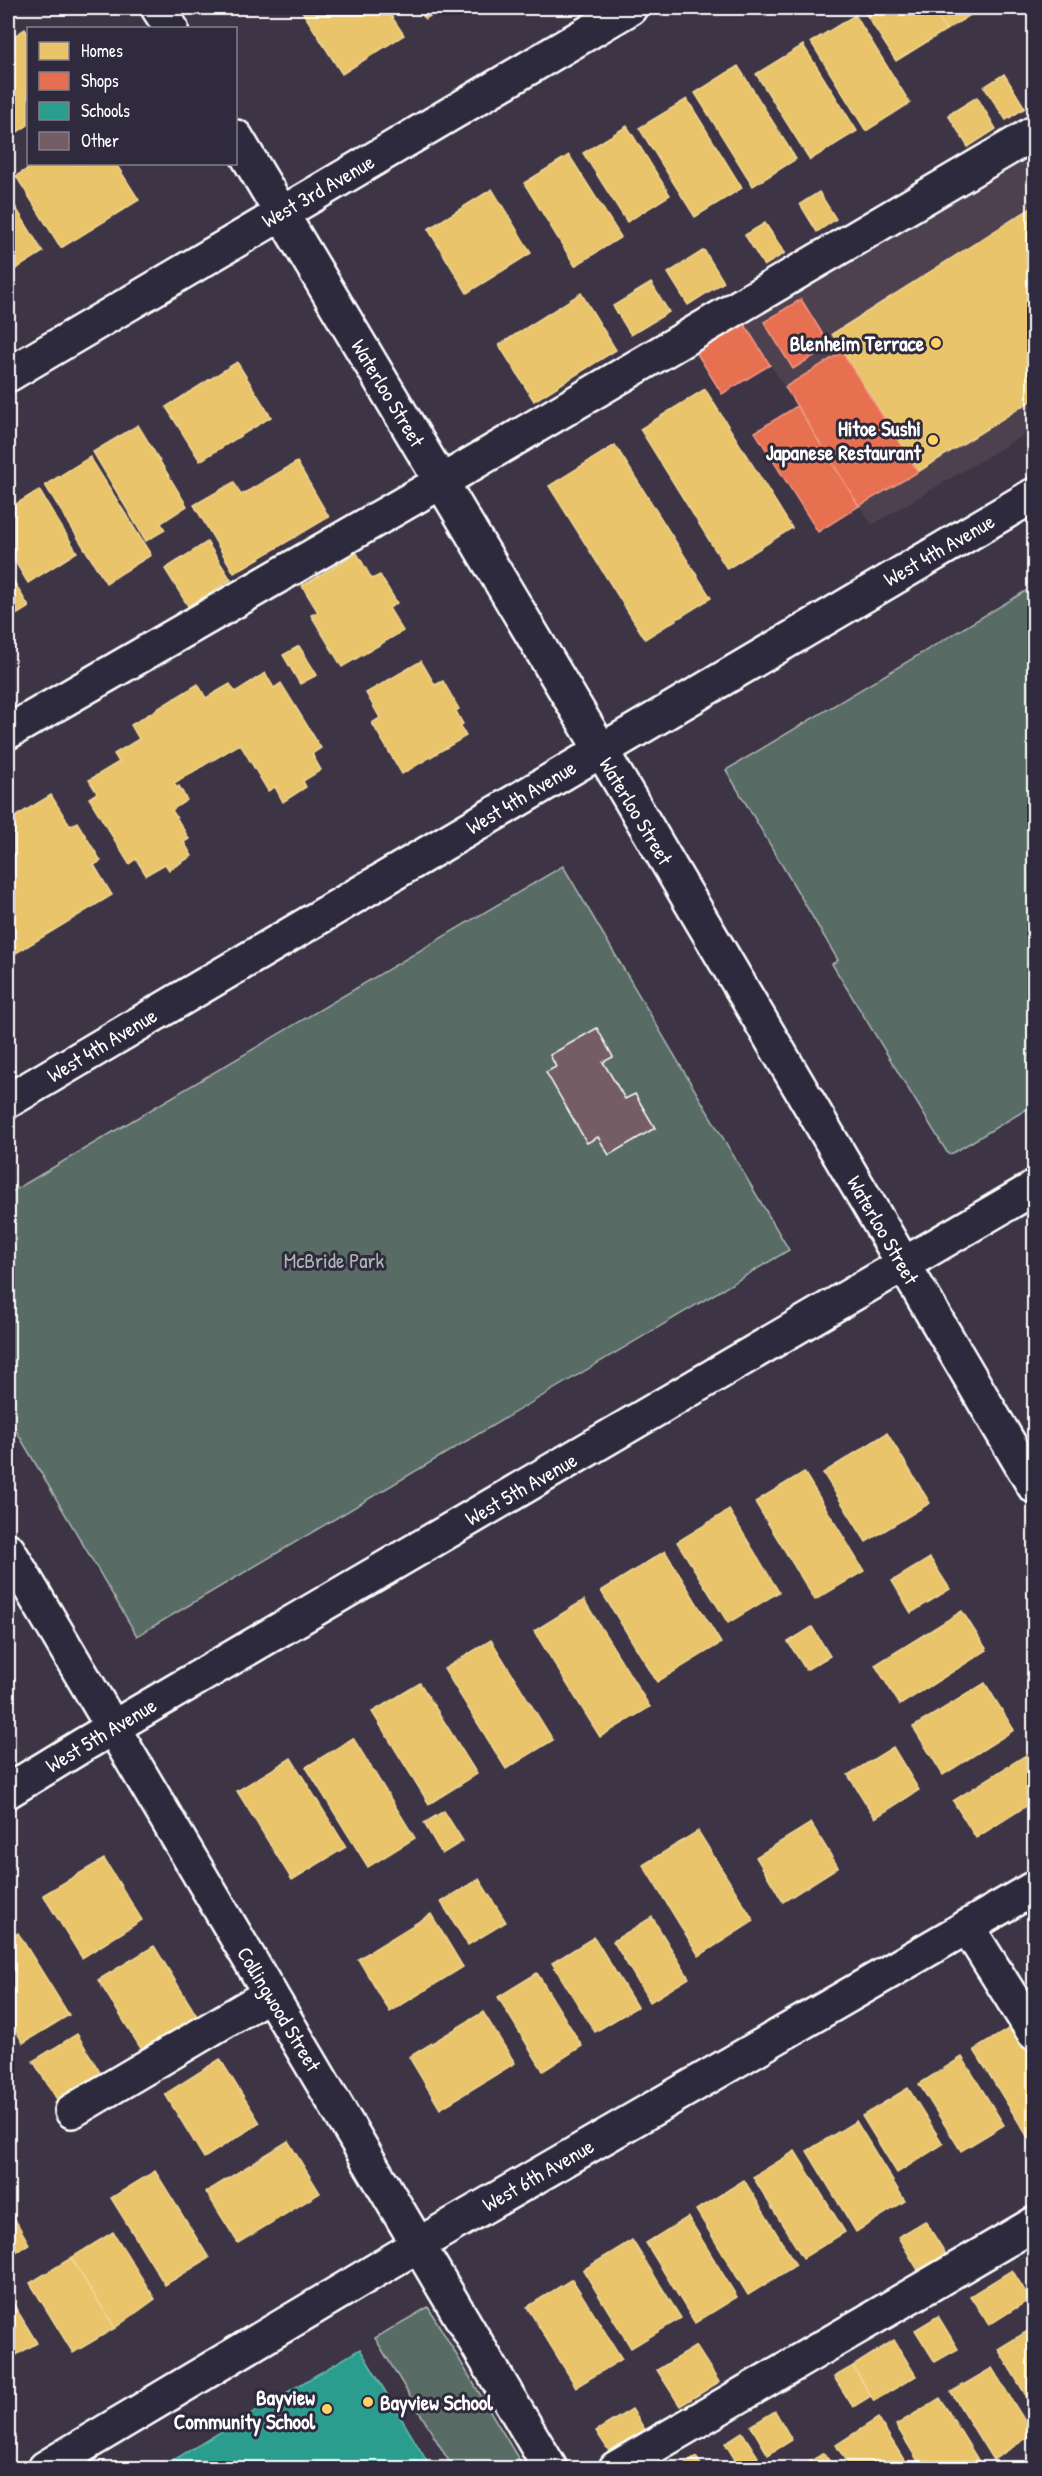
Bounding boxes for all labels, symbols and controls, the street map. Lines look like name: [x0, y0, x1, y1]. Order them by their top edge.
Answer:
legend: [27, 27, 237, 165]
text: Homes: [81, 38, 123, 63]
text: Shops: [81, 68, 119, 93]
text: Schools: [81, 98, 130, 123]
text: Other: [81, 128, 119, 153]
street label: West 3rd Avenue: [257, 147, 379, 235]
place label: Blenheim Terrace: [790, 329, 925, 358]
street label: Waterloo Street: [344, 334, 432, 453]
marker: Blenheim Terrace: [929, 336, 943, 350]
place label: Hitoe Sushi Japanese Restaurant: [766, 414, 922, 468]
marker: Hitoe Sushi Japanese Restaurant: [926, 433, 940, 447]
street label: West 4th Avenue: [878, 507, 1000, 593]
street label: Waterloo Street: [592, 752, 680, 871]
street label: West 4th Avenue: [461, 753, 581, 841]
street label: West 4th Avenue: [42, 1001, 162, 1089]
street label: Waterloo Street: [840, 1170, 926, 1290]
park label: McBride Park: [284, 1246, 385, 1275]
street label: West 5th Avenue: [460, 1445, 582, 1533]
street label: West 5th Avenue: [40, 1691, 162, 1779]
street label: Collingwood Street: [230, 1941, 328, 2078]
street label: West 6th Avenue: [477, 2131, 599, 2219]
place label: Bayview Community School: [174, 2383, 315, 2437]
place label: Bayview School: [380, 2388, 493, 2418]
marker: Bayview School: [361, 2395, 375, 2409]
marker: Bayview Community School: [320, 2402, 334, 2416]

